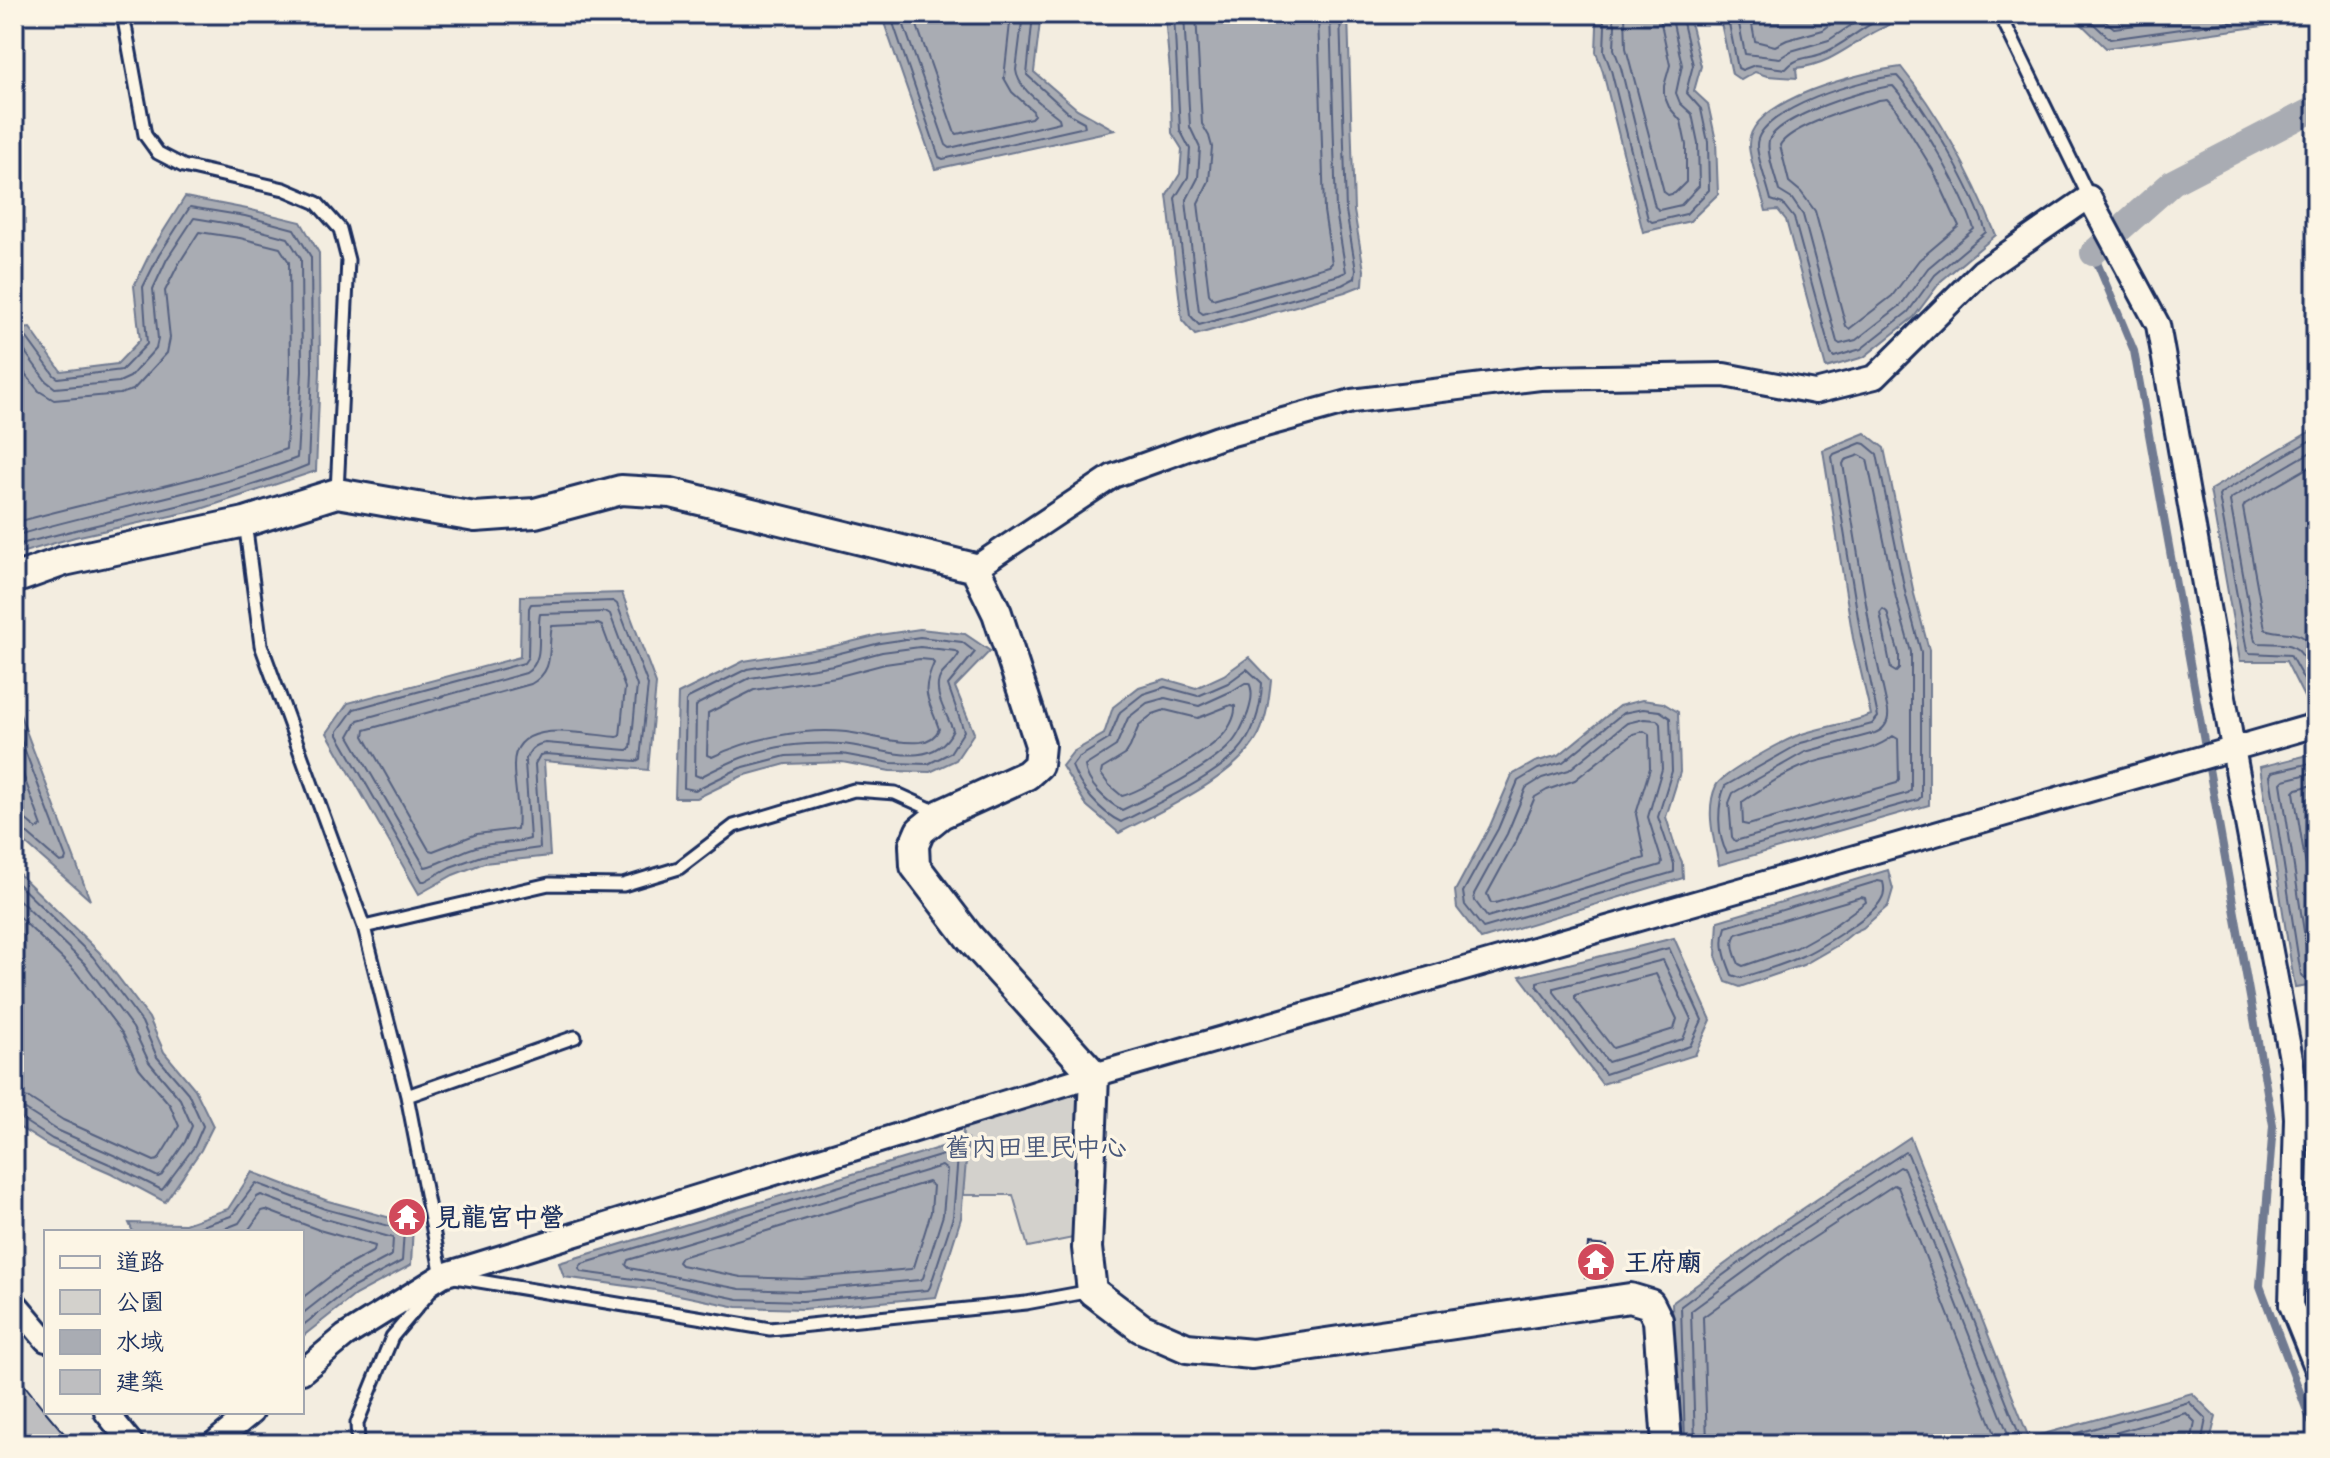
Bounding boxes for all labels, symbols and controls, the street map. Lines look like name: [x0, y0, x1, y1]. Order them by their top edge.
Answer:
park label: 舊內田里民中心: [945, 1132, 1127, 1166]
temple icon: 見龍宮中營: [386, 1196, 428, 1238]
place label: 見龍宮中營: [435, 1202, 565, 1236]
legend: [44, 1230, 304, 1414]
temple icon: 王府廟: [1575, 1241, 1617, 1283]
place label: 王府廟: [1624, 1247, 1702, 1281]
text: 道路: [116, 1248, 164, 1279]
text: 公園: [116, 1288, 164, 1319]
text: 水域: [116, 1328, 164, 1359]
text: 建築: [116, 1368, 164, 1399]

